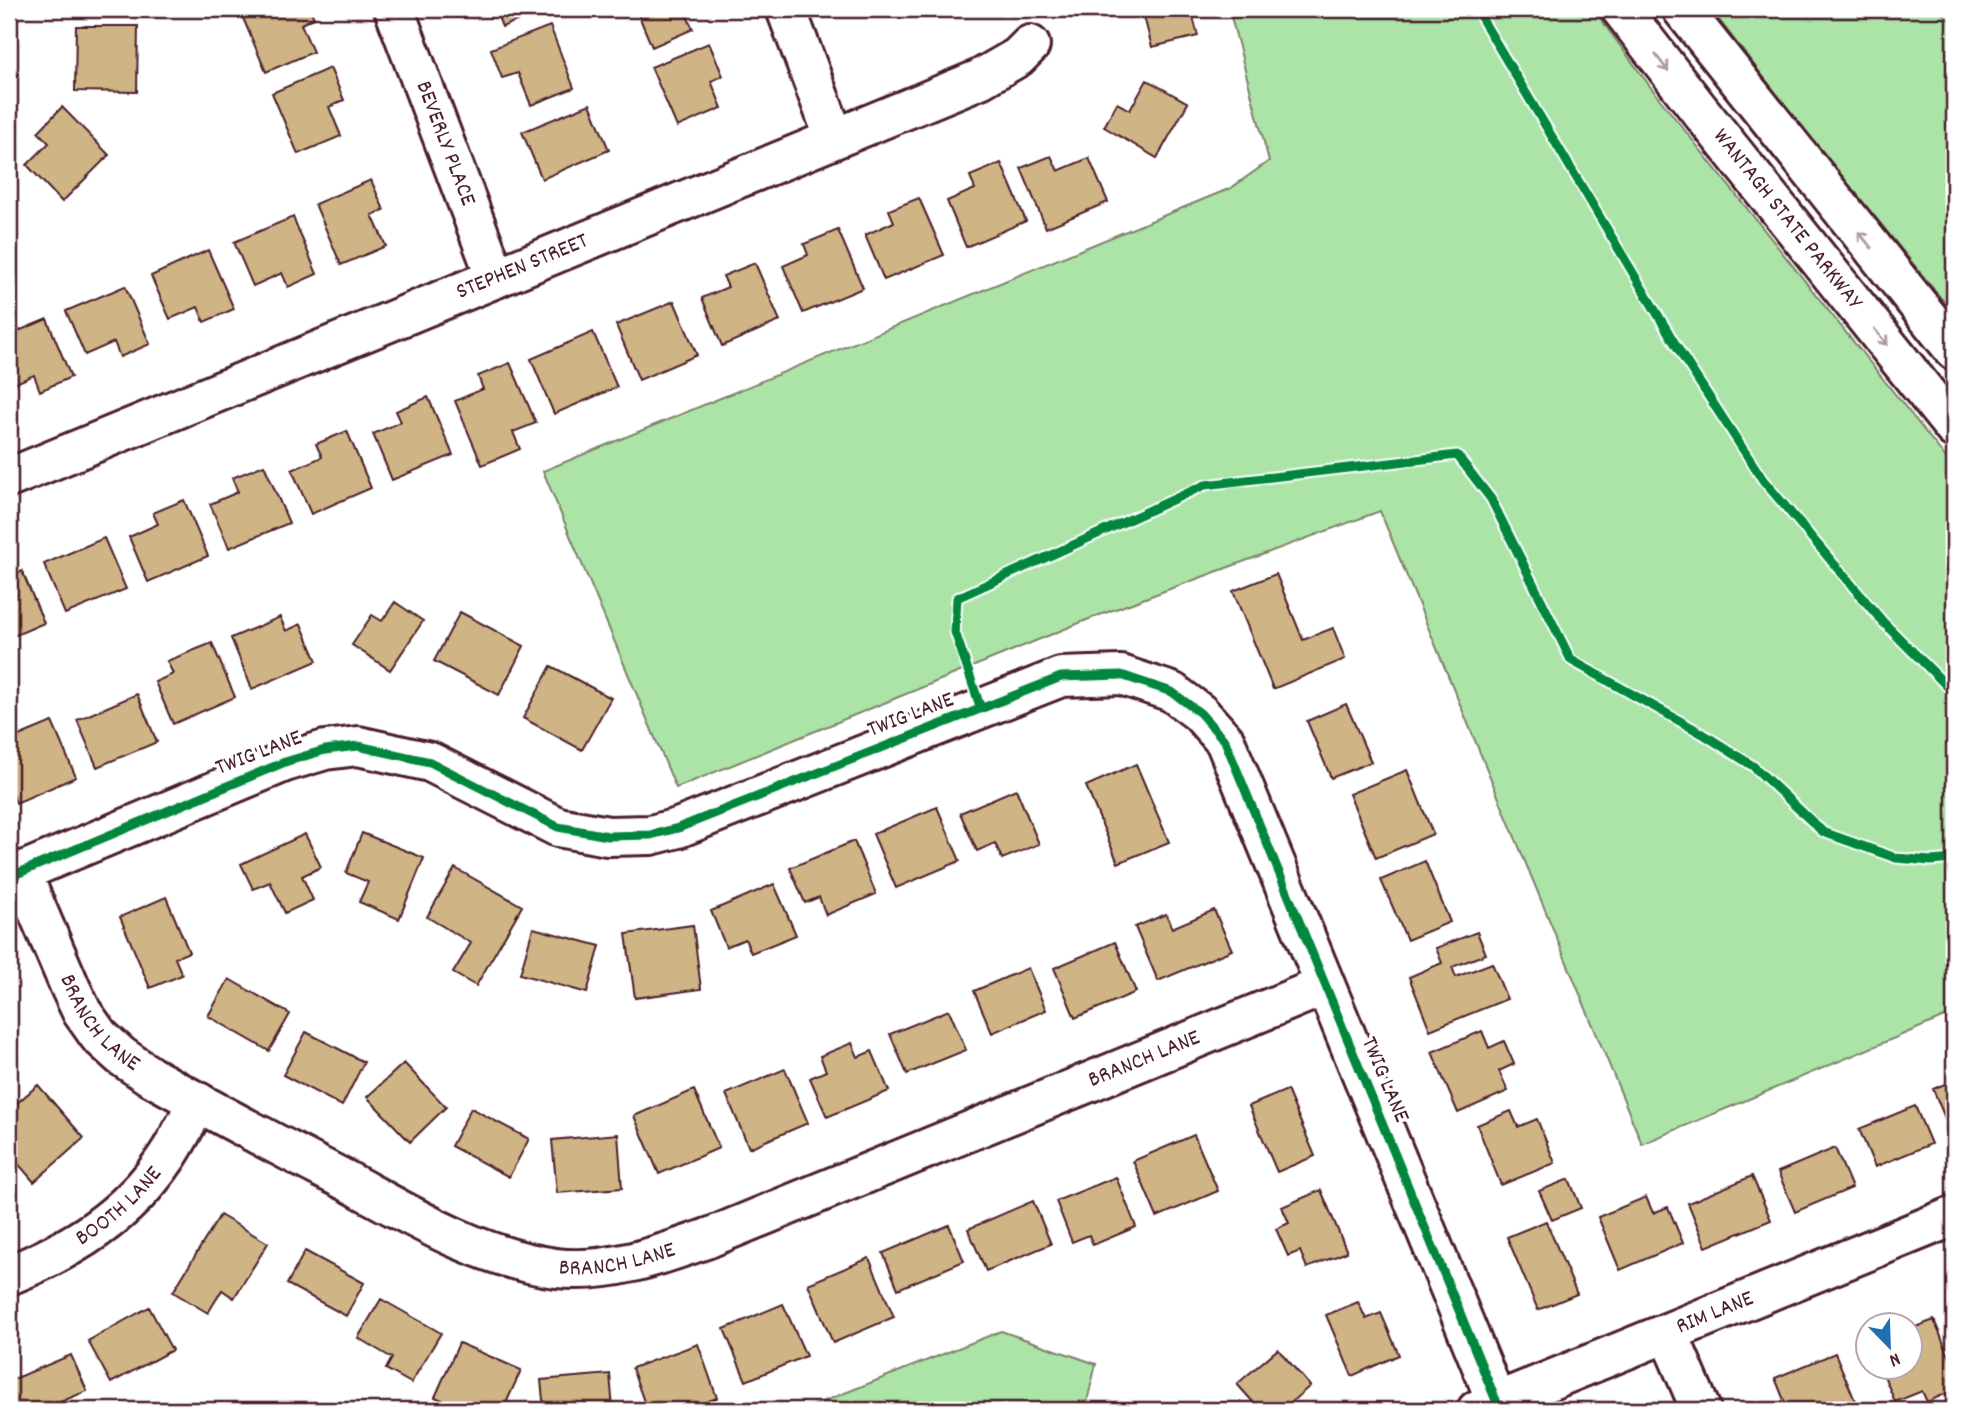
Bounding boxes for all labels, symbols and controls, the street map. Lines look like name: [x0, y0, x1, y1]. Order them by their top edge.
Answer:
one-way arrow: [1655, 53, 1670, 72]
street label: BEVERLY PLACE: [406, 76, 484, 211]
street label: WANTAGH STATE PARKWAY: [1704, 122, 1870, 317]
street label: STEPHEN STREET: [451, 225, 593, 309]
one-way arrow: [1857, 231, 1873, 249]
one-way arrow: [1873, 327, 1888, 345]
street label: TWIG LANE: [863, 684, 960, 748]
street label: TWIG LANE: [211, 722, 308, 786]
street label: BRANCH LANE: [50, 969, 147, 1081]
street label: BRANCH LANE: [1083, 1022, 1206, 1097]
street label: TWIG LANE: [1351, 1032, 1417, 1128]
street label: BOOTH LANE: [69, 1159, 171, 1255]
street label: BRANCH LANE: [558, 1234, 680, 1286]
street label: RIM LANE: [1671, 1282, 1759, 1344]
north arrow: [1854, 1310, 1924, 1380]
text: N: [1885, 1344, 1904, 1373]

